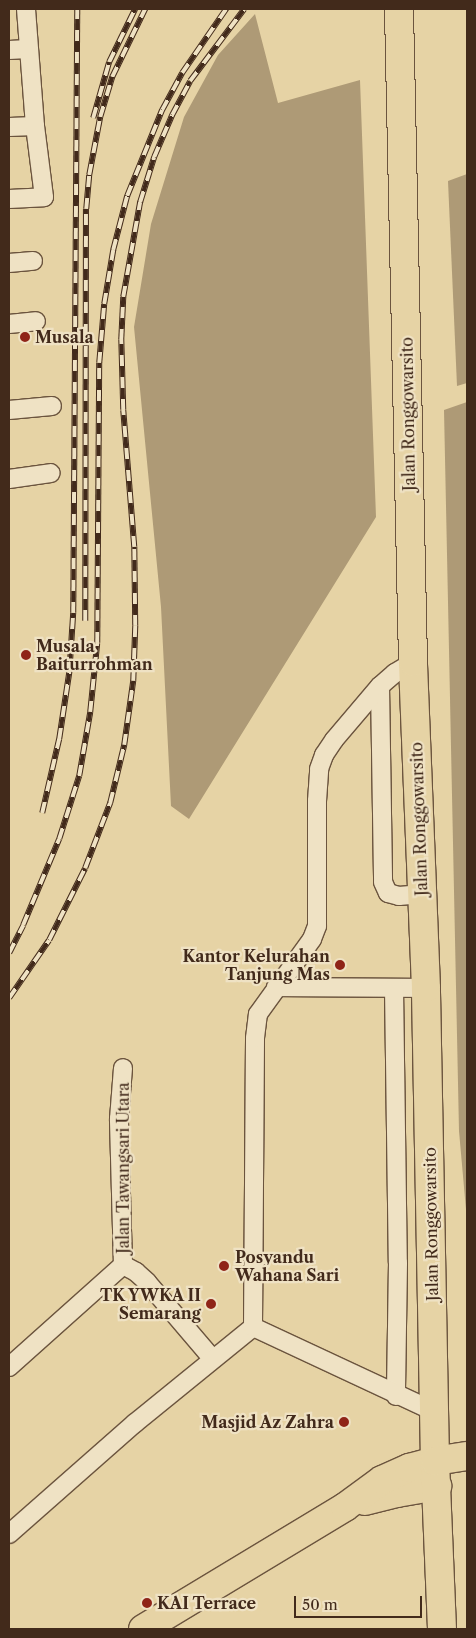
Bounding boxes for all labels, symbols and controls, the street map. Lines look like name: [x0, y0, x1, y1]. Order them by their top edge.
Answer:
place label: Musala: [35, 327, 94, 347]
marker: Musala: [19, 331, 31, 343]
street label: Jalan Ronggowarsito: [397, 337, 419, 491]
place label: Musala Baiturrohman: [36, 636, 153, 674]
marker: Musala Baiturrohman: [20, 649, 32, 661]
street label: Jalan Ronggowarsito: [407, 742, 431, 896]
place label: Kantor Kelurahan Tanjung Mas: [182, 946, 330, 984]
marker: Kantor Kelurahan Tanjung Mas: [334, 959, 346, 971]
street label: Jalan Tawangsari Utara: [113, 1082, 133, 1254]
street label: Jalan Ronggowarsito: [420, 1147, 442, 1301]
place label: Posyandu Wahana Sari: [235, 1247, 339, 1285]
marker: Posyandu Wahana Sari: [217, 1259, 231, 1273]
place label: TK YWKA II Semarang: [98, 1285, 201, 1323]
marker: TK YWKA II Semarang: [205, 1298, 217, 1310]
place label: Masjid Az Zahra: [201, 1412, 334, 1432]
marker: Masjid Az Zahra: [338, 1416, 350, 1428]
scale bar: [296, 1586, 424, 1618]
place label: KAI Terrace: [157, 1593, 257, 1613]
text: 50 m: [302, 1595, 338, 1614]
marker: KAI Terrace: [141, 1597, 153, 1609]

